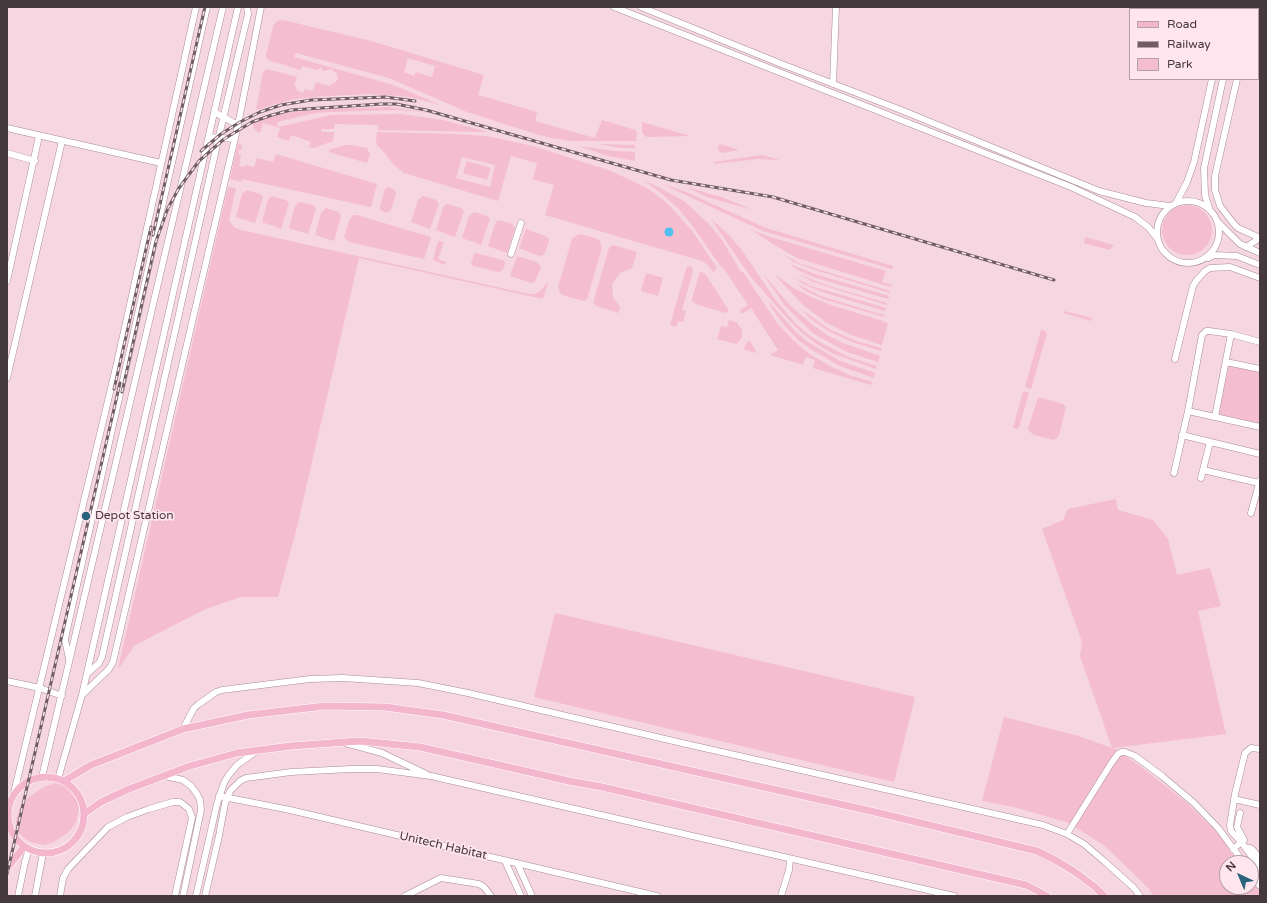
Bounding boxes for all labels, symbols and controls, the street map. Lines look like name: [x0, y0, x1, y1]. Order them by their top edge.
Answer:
legend: [1129, 8, 1259, 80]
text: Road: [1167, 17, 1197, 31]
text: Railway: [1167, 37, 1211, 51]
text: Park: [1167, 57, 1193, 71]
place label: Depot Station: [95, 509, 174, 523]
marker: Depot Station: [80, 510, 92, 522]
street label: Unitech Habitat: [398, 829, 488, 863]
north arrow: [1219, 855, 1259, 895]
text: N: [1223, 859, 1239, 874]

